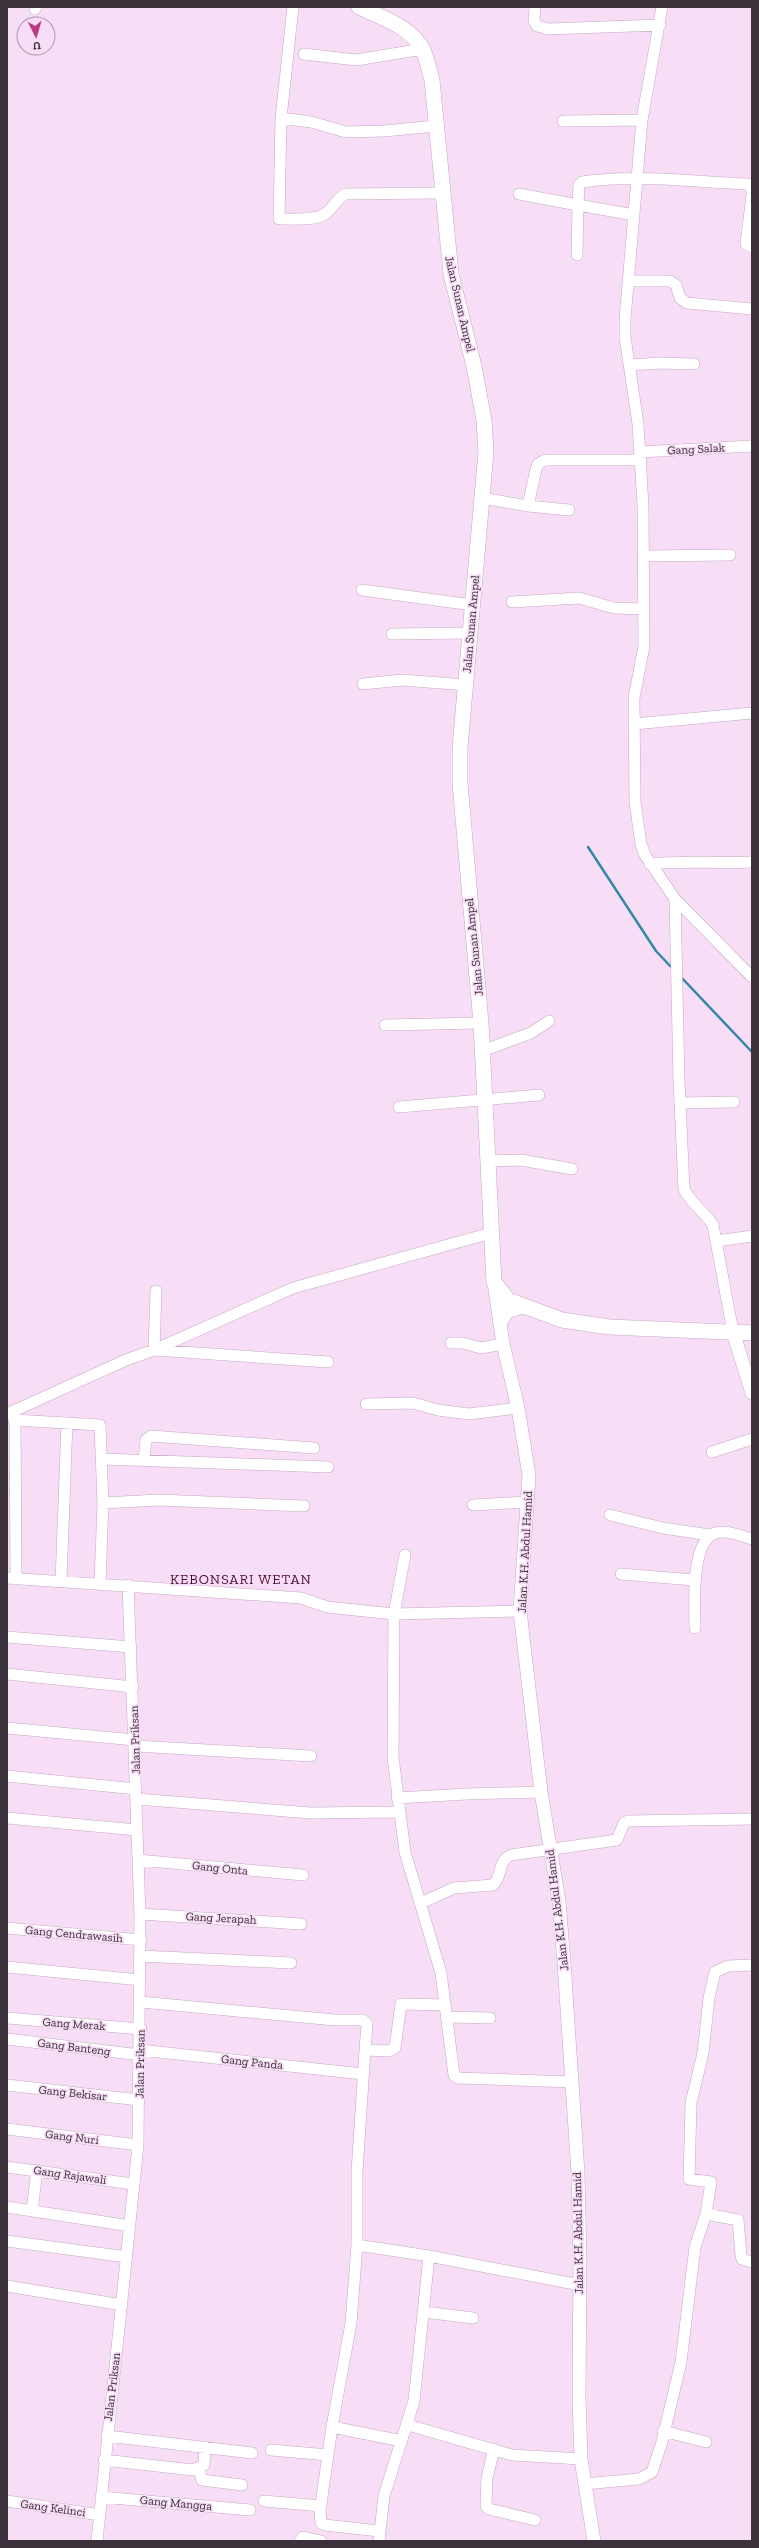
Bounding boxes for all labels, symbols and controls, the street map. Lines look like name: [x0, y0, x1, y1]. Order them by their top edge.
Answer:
north arrow: [16, 16, 56, 56]
text: U: [32, 39, 41, 52]
street label: Jalan Sunan Ampel: [442, 255, 478, 353]
street label: Gang Salak: [667, 440, 726, 457]
street label: Jalan Sunan Ampel: [460, 575, 482, 673]
street label: Jalan Sunan Ampel: [462, 897, 486, 997]
street label: Jalan K.H. Abdul Hamid: [515, 1490, 535, 1613]
district label: KEBONSARI WETAN: [170, 1571, 312, 1588]
street label: Jalan Priksan: [127, 1705, 143, 1775]
street label: Jalan K.H. Abdul Hamid: [543, 1848, 571, 1971]
street label: Gang Onta: [191, 1858, 249, 1878]
street label: Gang Jerapah: [185, 1909, 257, 1927]
street label: Gang Cendrawasih: [25, 1923, 124, 1945]
street label: Gang Merak: [42, 2015, 107, 2033]
street label: Jalan Priksan: [132, 2029, 148, 2099]
street label: Gang Banteng: [37, 2036, 112, 2058]
street label: Gang Panda: [220, 2052, 284, 2072]
street label: Gang Bekisar: [38, 2082, 108, 2104]
street label: Gang Nuri: [44, 2127, 100, 2147]
street label: Gang Rajawali: [32, 2163, 108, 2188]
street label: Jalan K.H. Abdul Hamid: [570, 2171, 586, 2294]
street label: Jalan Priksan: [101, 2352, 123, 2422]
street label: Gang Mangga: [139, 2493, 213, 2513]
street label: Gang Kelinci: [19, 2496, 87, 2520]

